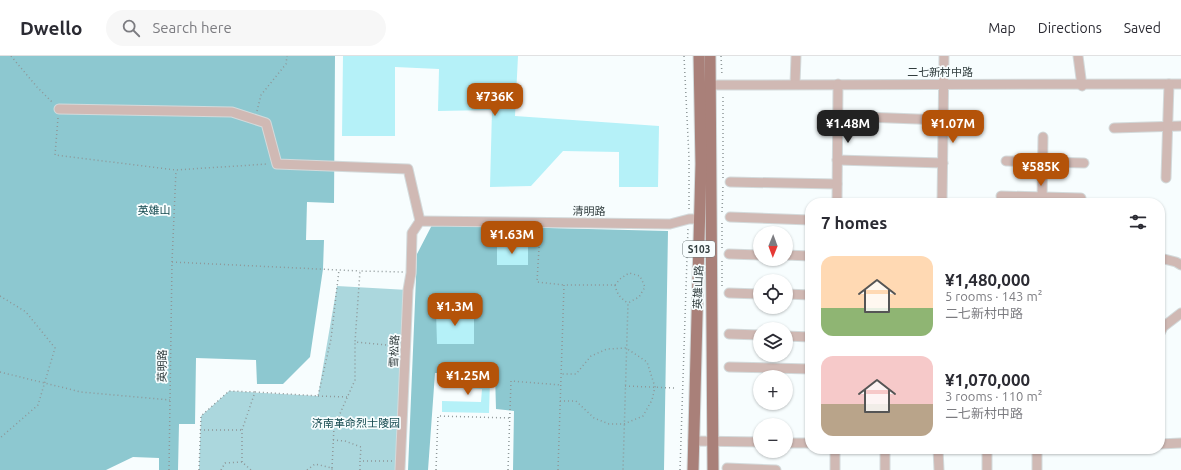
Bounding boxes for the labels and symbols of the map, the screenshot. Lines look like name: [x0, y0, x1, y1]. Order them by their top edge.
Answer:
street label: 二七新村中路: [907, 66, 973, 78]
pin: ¥736K: [467, 83, 523, 117]
pin: ¥1.48M: [815, 110, 881, 144]
pin: ¥1.07M: [920, 110, 986, 144]
pin: ¥585K: [1013, 153, 1069, 187]
park label: 英雄山: [138, 204, 171, 216]
street label: 清明路: [572, 205, 606, 217]
pin: ¥1.63M: [479, 221, 545, 255]
north arrow: [753, 226, 793, 266]
road number: S103: [683, 241, 715, 257]
street label: 英雄山路: [691, 265, 705, 309]
pin: ¥1.3M: [427, 293, 483, 327]
street label: 雪松路: [387, 334, 401, 368]
street label: 英明路: [156, 349, 168, 383]
pin: ¥1.25M: [435, 362, 501, 396]
park label: 济南革命烈士陵园: [312, 417, 400, 429]

